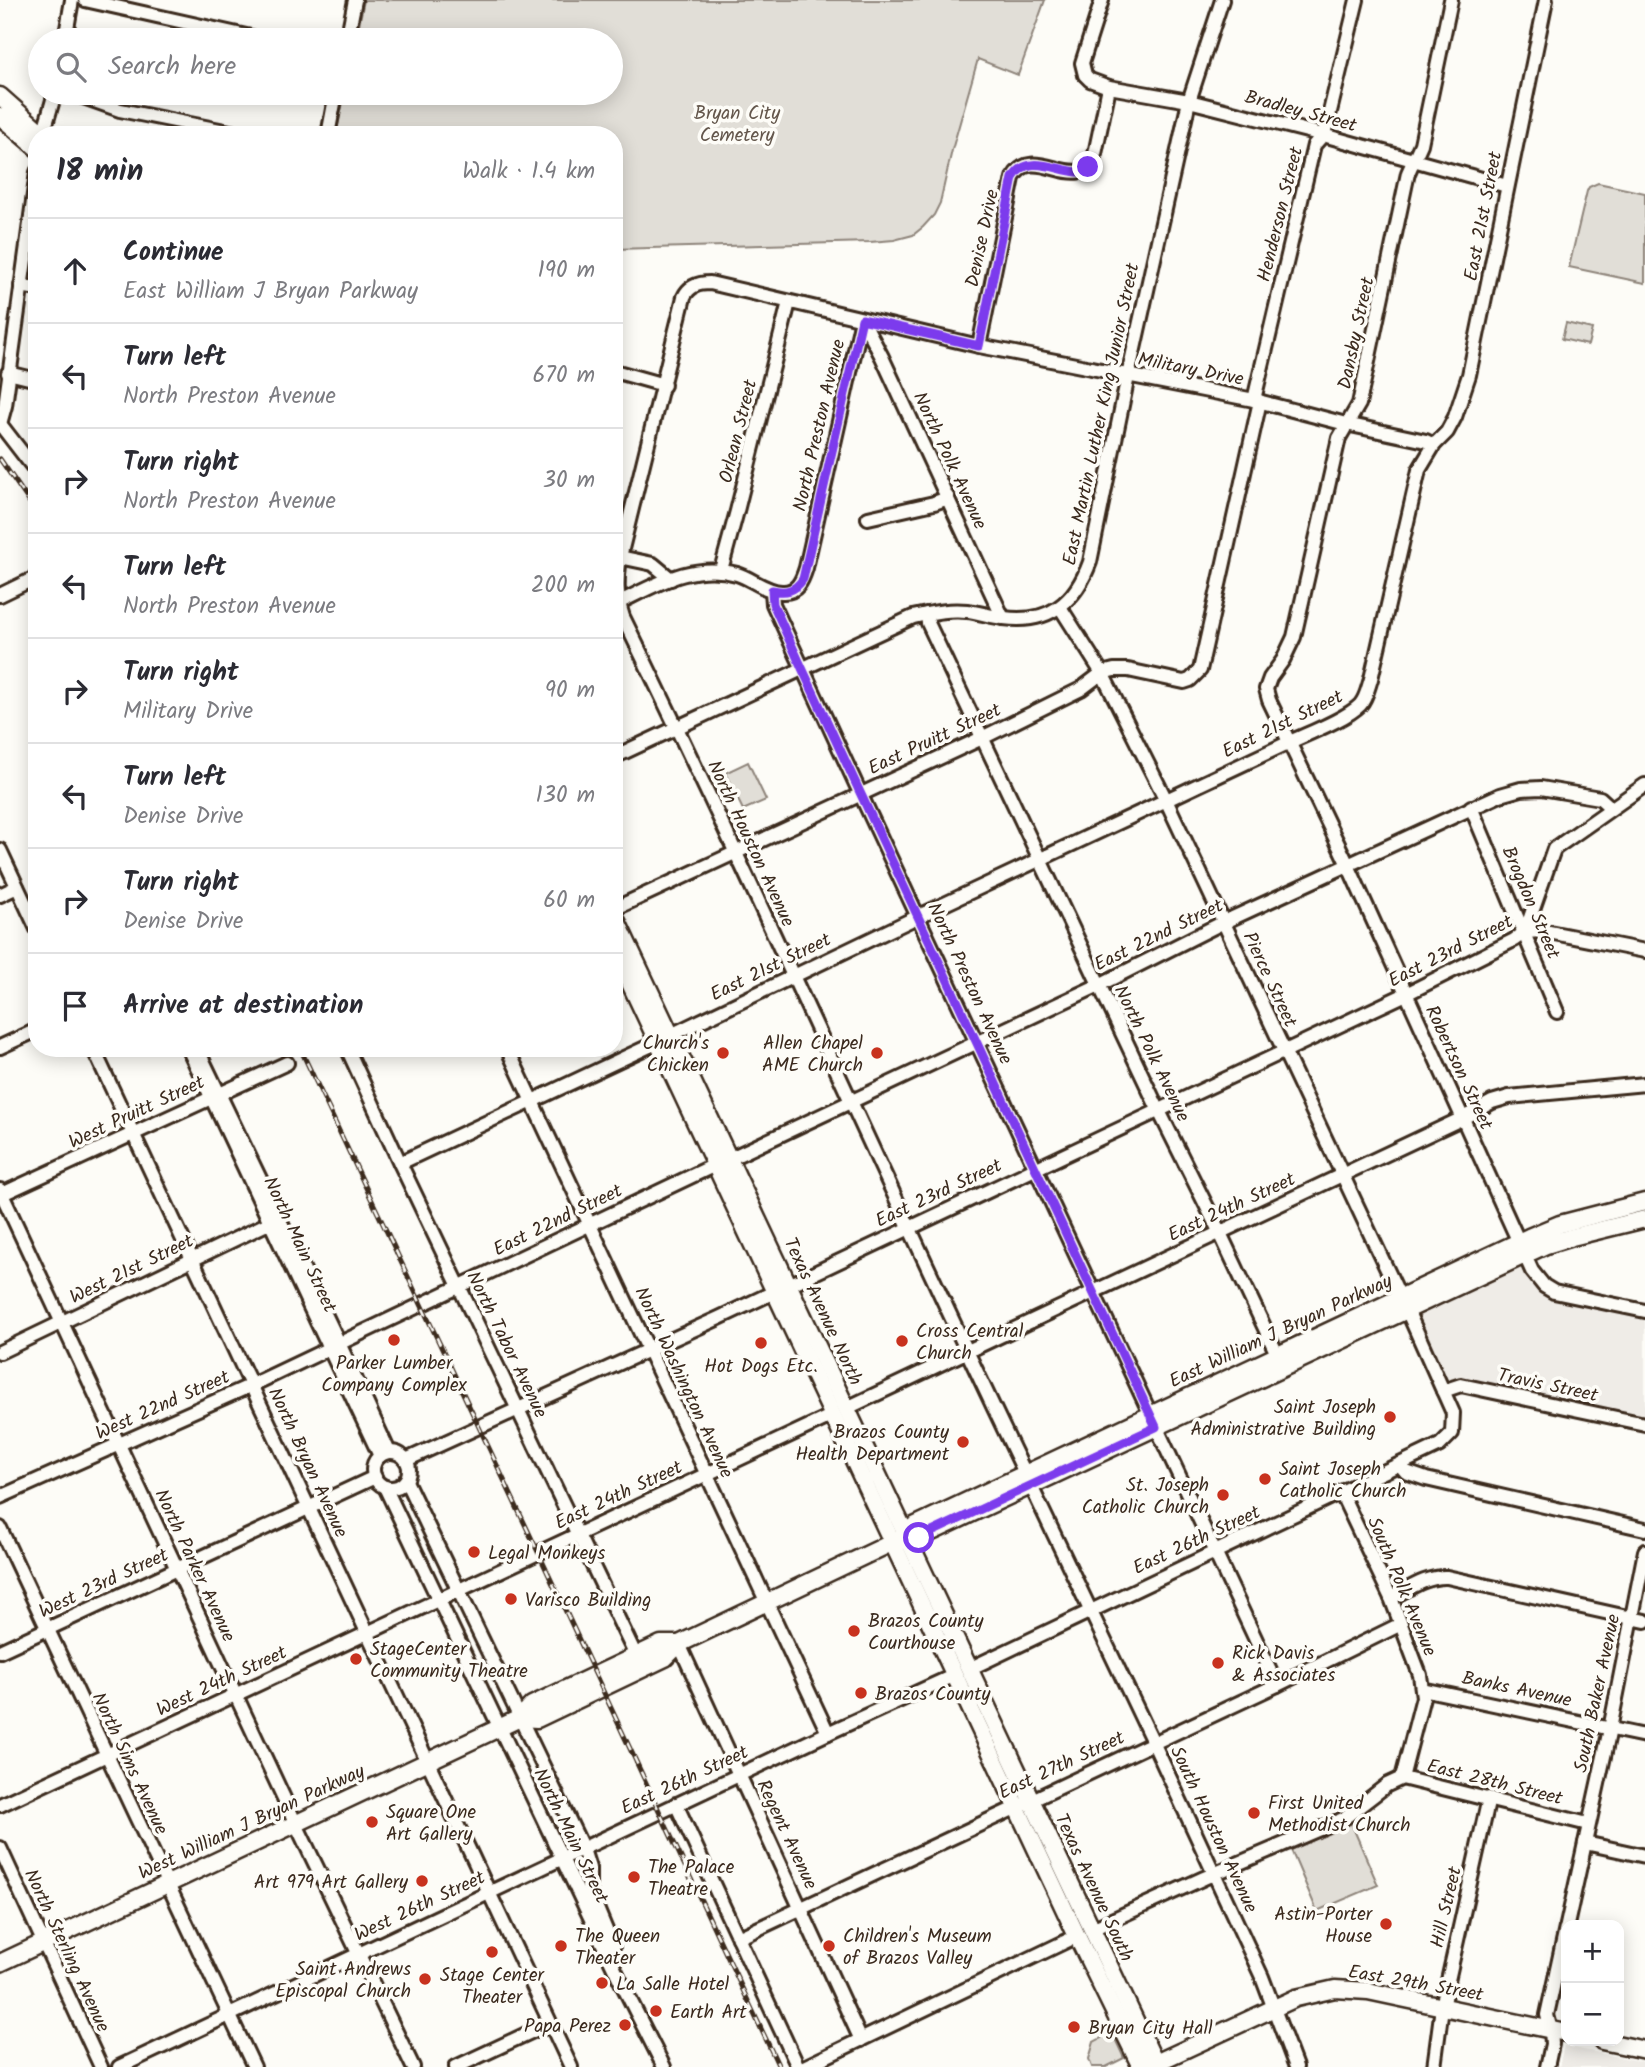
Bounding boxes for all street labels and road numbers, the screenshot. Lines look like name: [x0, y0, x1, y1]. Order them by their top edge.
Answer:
street label: Bradley Street: [1241, 83, 1360, 141]
street label: Henderson Street: [1250, 143, 1312, 285]
street label: East 21st Street: [1457, 148, 1511, 284]
street label: Denise Drive: [958, 186, 1008, 290]
street label: East Martin Luther King Junior Street: [1055, 260, 1149, 568]
street label: Dansby Street: [1330, 274, 1384, 392]
street label: North Preston Avenue: [786, 336, 854, 514]
street label: Military Drive: [1135, 345, 1247, 395]
street label: Orlean Street: [712, 376, 766, 487]
street label: North Polk Avenue: [904, 387, 994, 535]
street label: East 21st Street: [1217, 682, 1349, 767]
street label: East Pruitt Street: [863, 696, 1007, 784]
street label: North Houston Avenue: [698, 755, 802, 933]
street label: Brogdon Street: [1493, 842, 1568, 964]
street label: East 22nd Street: [1089, 891, 1229, 980]
street label: North Preston Avenue: [918, 898, 1020, 1070]
street label: East 23rd Street: [1383, 907, 1519, 996]
street label: East 21st Street: [705, 925, 837, 1010]
street label: Pierce Street: [1234, 927, 1305, 1033]
street label: North Polk Avenue: [1105, 980, 1198, 1128]
street label: Robertson Street: [1416, 1001, 1500, 1136]
street label: West Pruitt Street: [64, 1068, 210, 1158]
street label: East 23rd Street: [871, 1151, 1008, 1236]
street label: East 24th Street: [1163, 1165, 1301, 1251]
street label: North Main Street: [254, 1172, 344, 1319]
street label: East 22nd Street: [488, 1176, 628, 1265]
street label: West 21st Street: [65, 1227, 200, 1313]
street label: Texas Avenue North: [775, 1233, 870, 1391]
street label: North Tabor Avenue: [458, 1266, 555, 1424]
street label: East William J Bryan Parkway: [1164, 1266, 1398, 1397]
street label: North Washington Avenue: [626, 1282, 741, 1484]
street label: Travis Street: [1495, 1361, 1601, 1411]
street label: West 22nd Street: [91, 1363, 235, 1449]
street label: North Bryan Avenue: [259, 1383, 355, 1543]
street label: East 24th Street: [550, 1453, 688, 1539]
street label: North Parker Avenue: [146, 1484, 243, 1648]
street label: East 26th Street: [1128, 1498, 1266, 1584]
street label: South Polk Avenue: [1358, 1512, 1444, 1662]
street label: West 23rd Street: [34, 1540, 174, 1627]
street label: South Baker Avenue: [1567, 1611, 1629, 1775]
street label: West 24th Street: [151, 1638, 293, 1725]
street label: Banks Avenue: [1459, 1664, 1575, 1716]
street label: North Sims Avenue: [83, 1688, 176, 1841]
street label: East 27th Street: [994, 1723, 1131, 1808]
street label: East 26th Street: [616, 1738, 754, 1824]
street label: South Houston Avenue: [1161, 1741, 1265, 1919]
street label: East 28th Street: [1423, 1752, 1566, 1814]
street label: West William J Bryan Parkway: [134, 1757, 371, 1889]
street label: North Main Street: [524, 1763, 616, 1909]
street label: Regent Avenue: [748, 1775, 825, 1895]
street label: Texas Avenue South: [1046, 1809, 1141, 1967]
street label: West 26th Street: [349, 1863, 491, 1950]
street label: Hill Street: [1423, 1863, 1471, 1951]
street label: North Sterling Avenue: [15, 1864, 117, 2038]
street label: East 29th Street: [1346, 1957, 1486, 2011]

